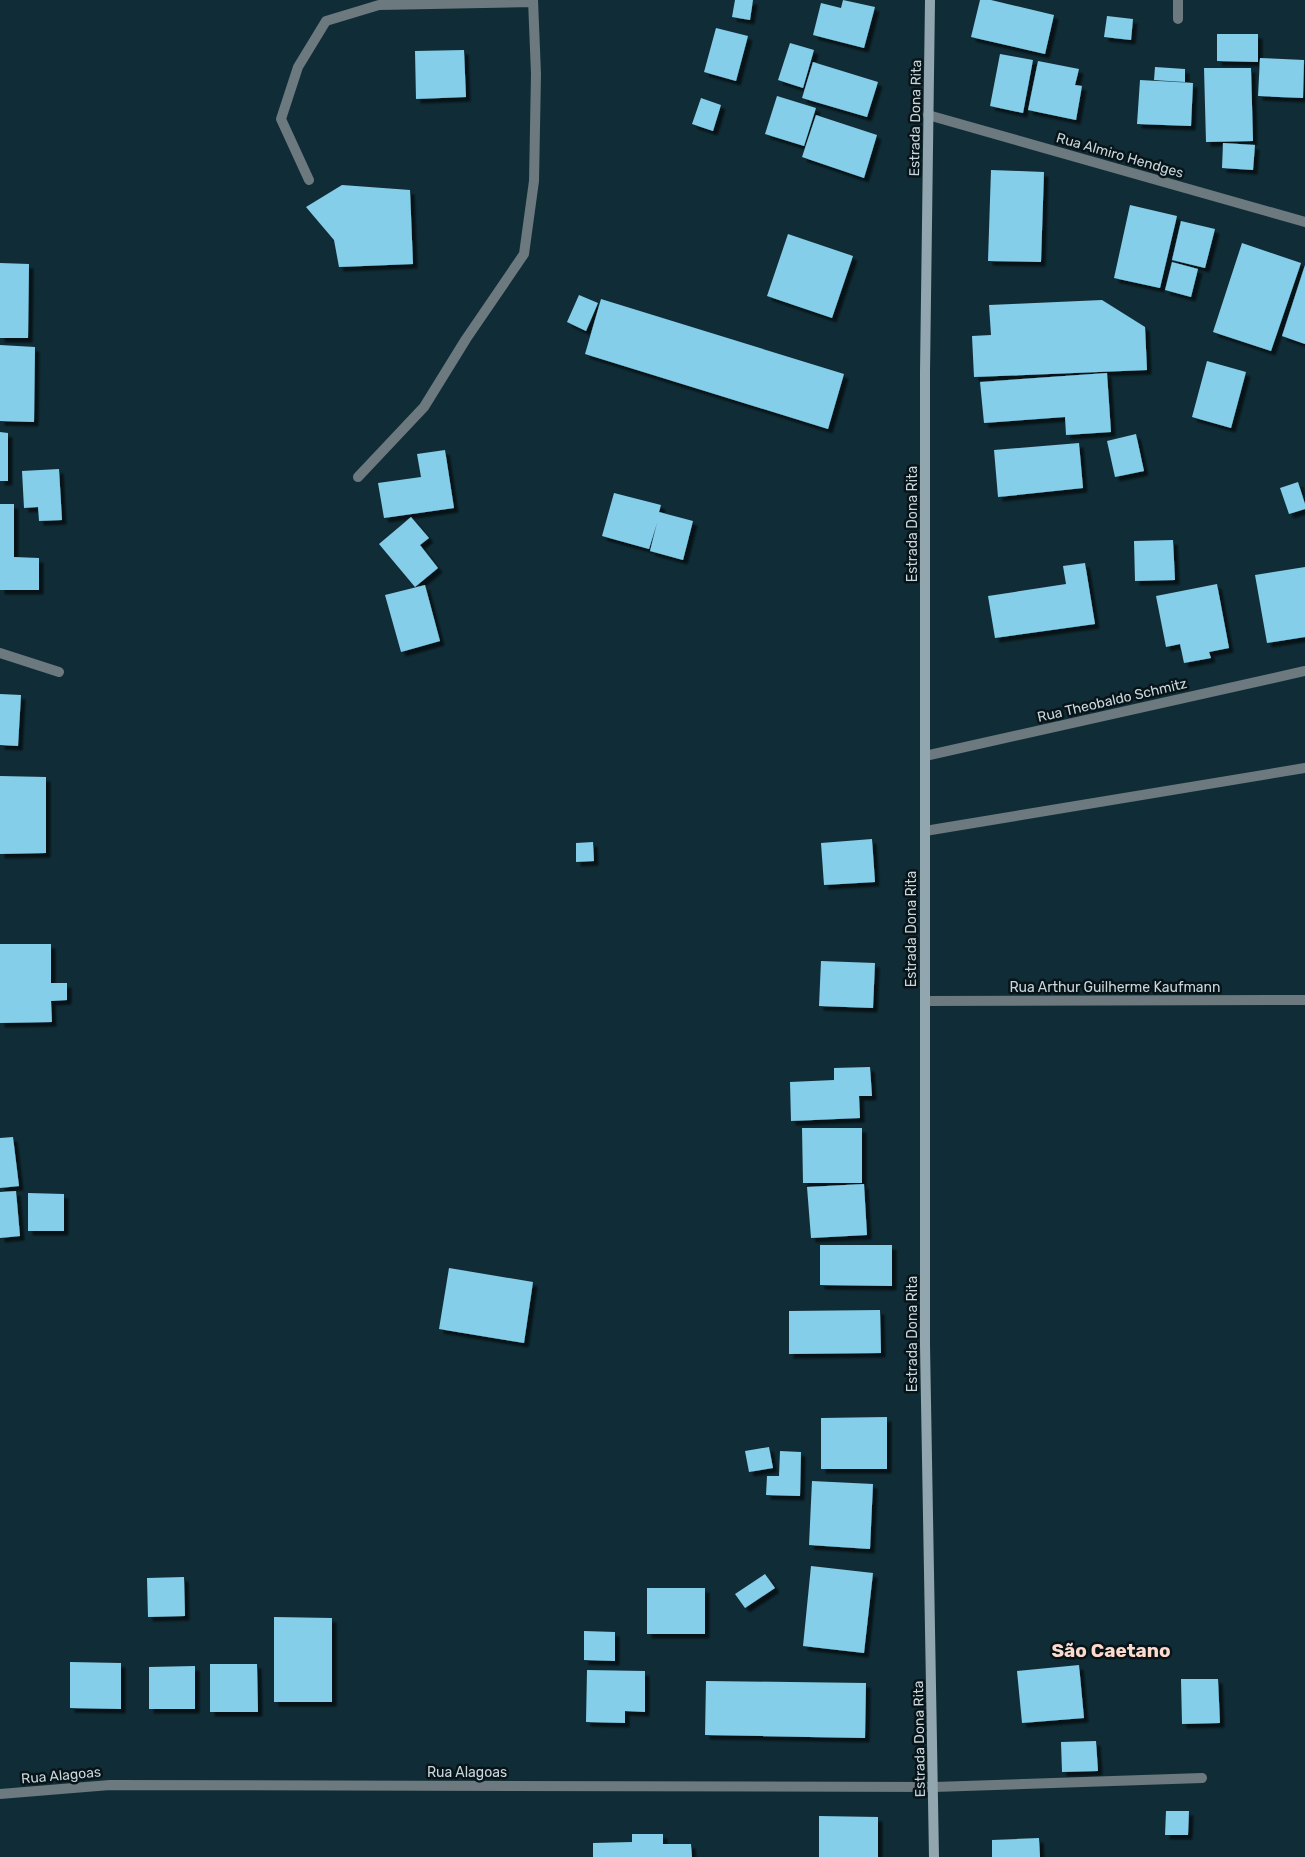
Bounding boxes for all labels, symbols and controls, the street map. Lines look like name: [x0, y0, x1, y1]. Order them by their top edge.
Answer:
street label: Estrada Dona Rita: [906, 60, 925, 176]
street label: Rua Almiro Hendges: [1054, 129, 1185, 182]
street label: Estrada Dona Rita: [904, 466, 921, 582]
street label: Rua Theobaldo Schmitz: [1036, 675, 1189, 726]
street label: Estrada Dona Rita: [903, 871, 920, 987]
street label: Rua Arthur Guilherme Kaufmann: [1009, 979, 1221, 996]
street label: Estrada Dona Rita: [904, 1276, 921, 1392]
district label: São Caetano: [1051, 1639, 1171, 1662]
street label: Estrada Dona Rita: [910, 1681, 929, 1797]
street label: Rua Alagoas: [20, 1764, 102, 1787]
street label: Rua Alagoas: [427, 1764, 507, 1781]

